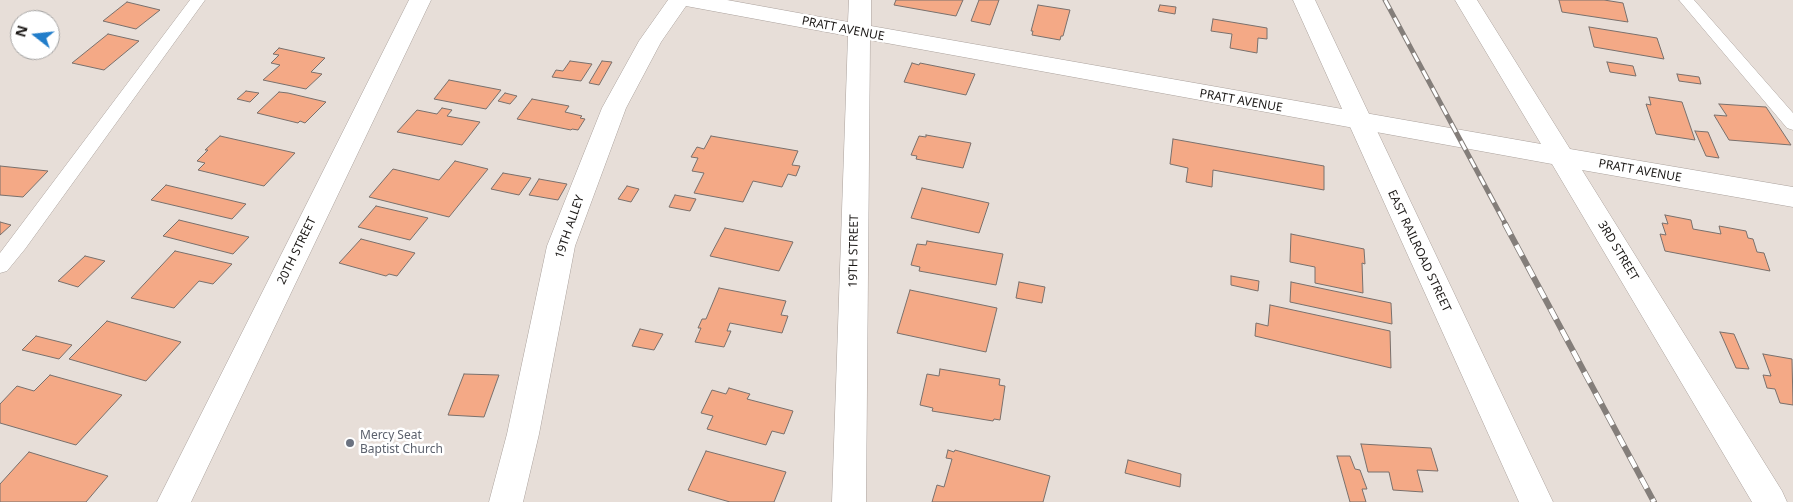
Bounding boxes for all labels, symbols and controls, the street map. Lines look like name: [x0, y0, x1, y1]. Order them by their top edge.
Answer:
north arrow: [10, 10, 60, 60]
street label: PRATT AVENUE: [800, 14, 886, 44]
text: N: [10, 23, 32, 39]
street label: PRATT AVENUE: [1198, 87, 1284, 115]
street label: PRATT AVENUE: [1597, 157, 1683, 185]
street label: EAST RAILROAD STREET: [1384, 188, 1454, 314]
street label: 19TH ALLEY: [552, 193, 588, 261]
street label: 19TH STREET: [846, 214, 862, 288]
street label: 20TH STREET: [274, 215, 320, 287]
street label: 3RD STREET: [1595, 219, 1641, 283]
place label: Mercy Seat Baptist Church: [360, 429, 443, 457]
marker: Mercy Seat Baptist Church: [344, 437, 356, 449]

